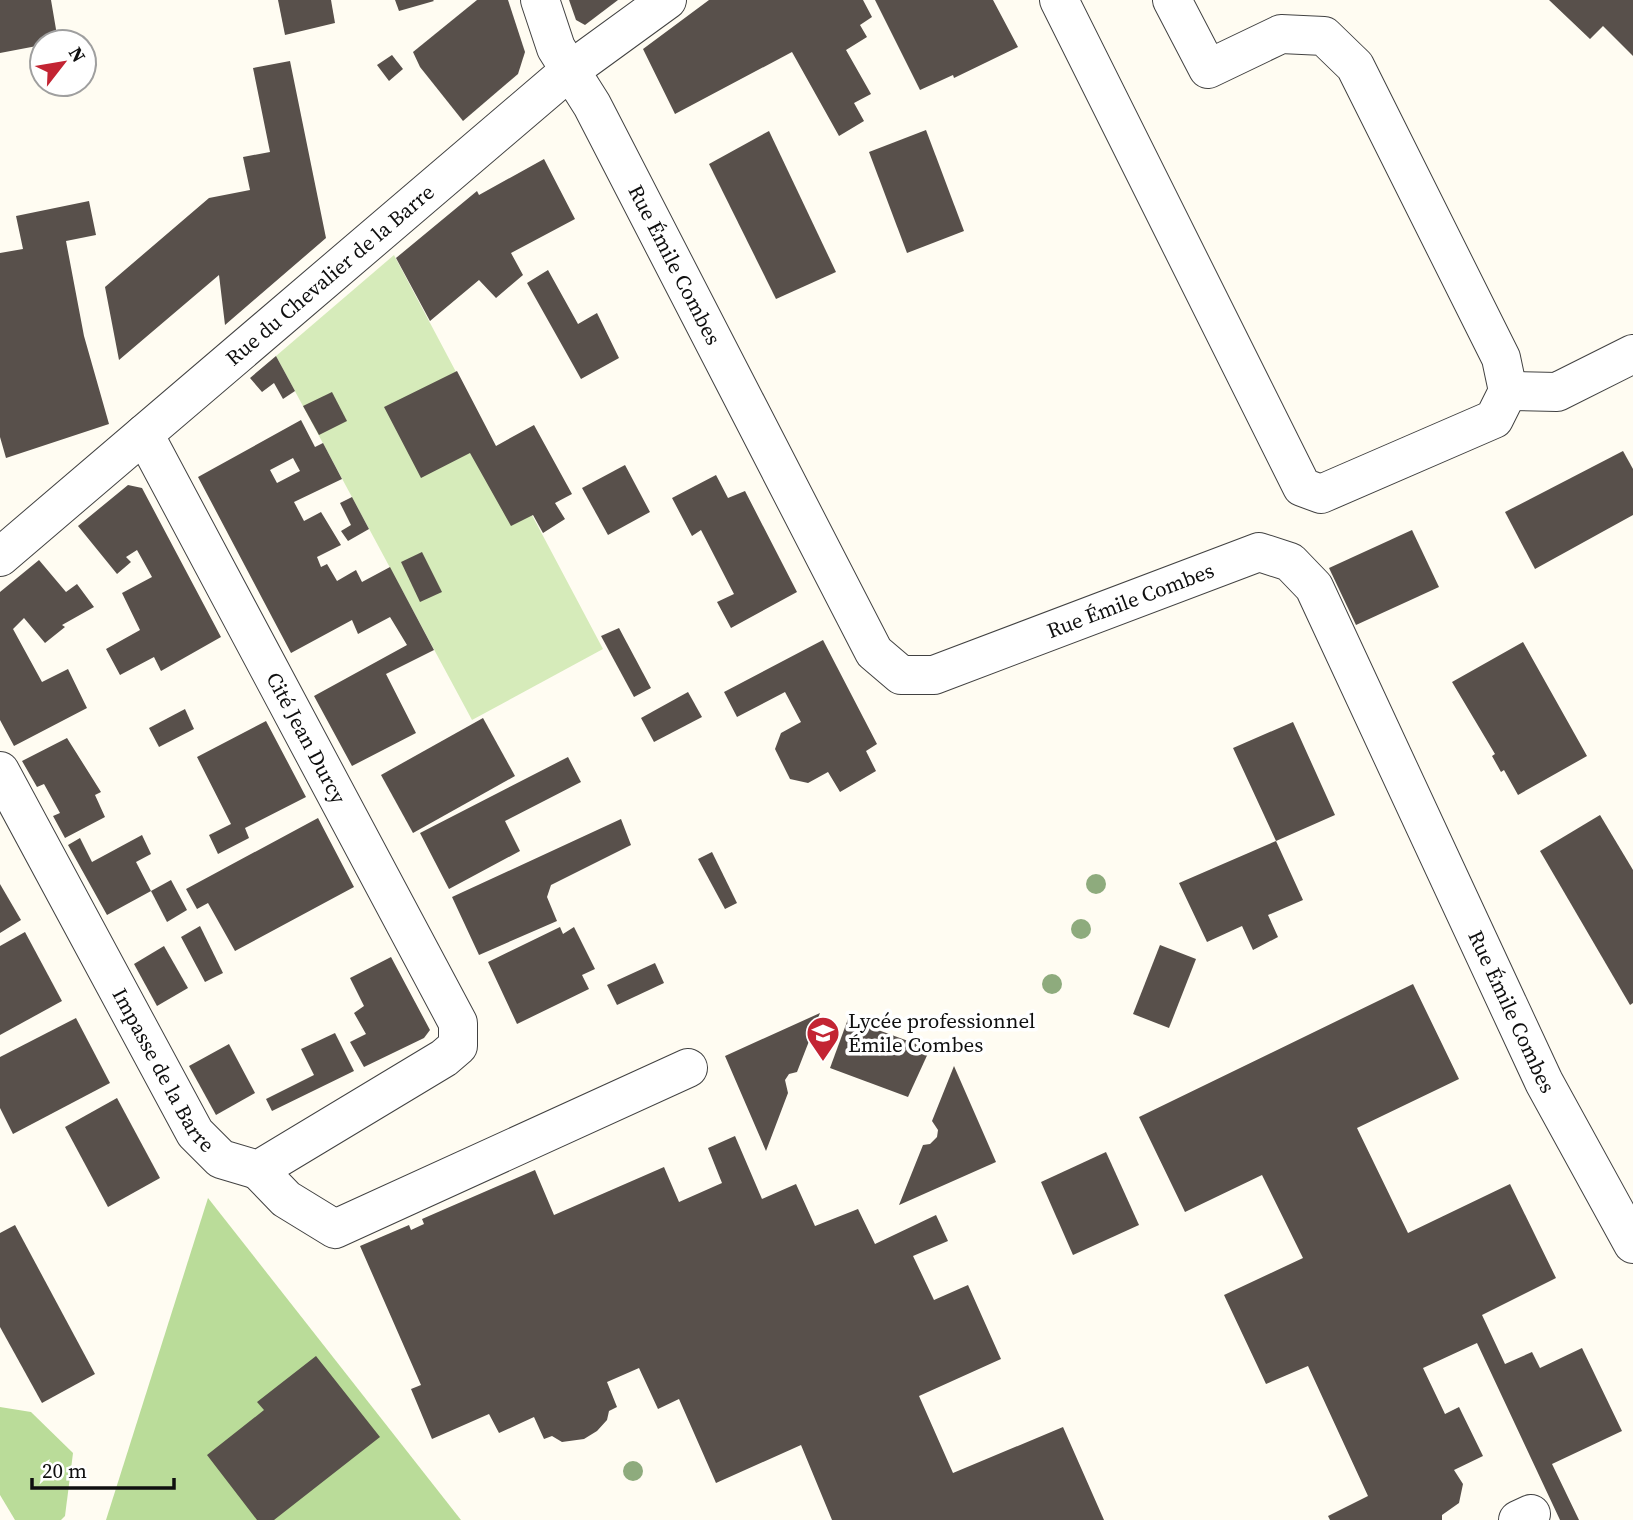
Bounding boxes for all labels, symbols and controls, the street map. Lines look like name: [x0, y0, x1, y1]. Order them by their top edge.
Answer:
north arrow: [28, 28, 98, 98]
text: N: [63, 42, 92, 67]
street label: Rue du Chevalier de la Barre: [219, 177, 440, 372]
street label: Rue Émile Combes: [622, 180, 728, 350]
street label: Rue Émile Combes: [1043, 555, 1218, 645]
street label: Cité Jean Durcy: [260, 667, 353, 809]
street label: Rue Émile Combes: [1461, 925, 1562, 1098]
street label: Impasse de la Barre: [106, 983, 221, 1159]
place label: Lycée professionnel Émile Combes: [848, 1006, 1035, 1059]
school or university icon: Lycée professionnel Émile Combes: [804, 1014, 842, 1063]
scale bar: [32, 1446, 173, 1490]
text: 20 m: [42, 1456, 87, 1485]

